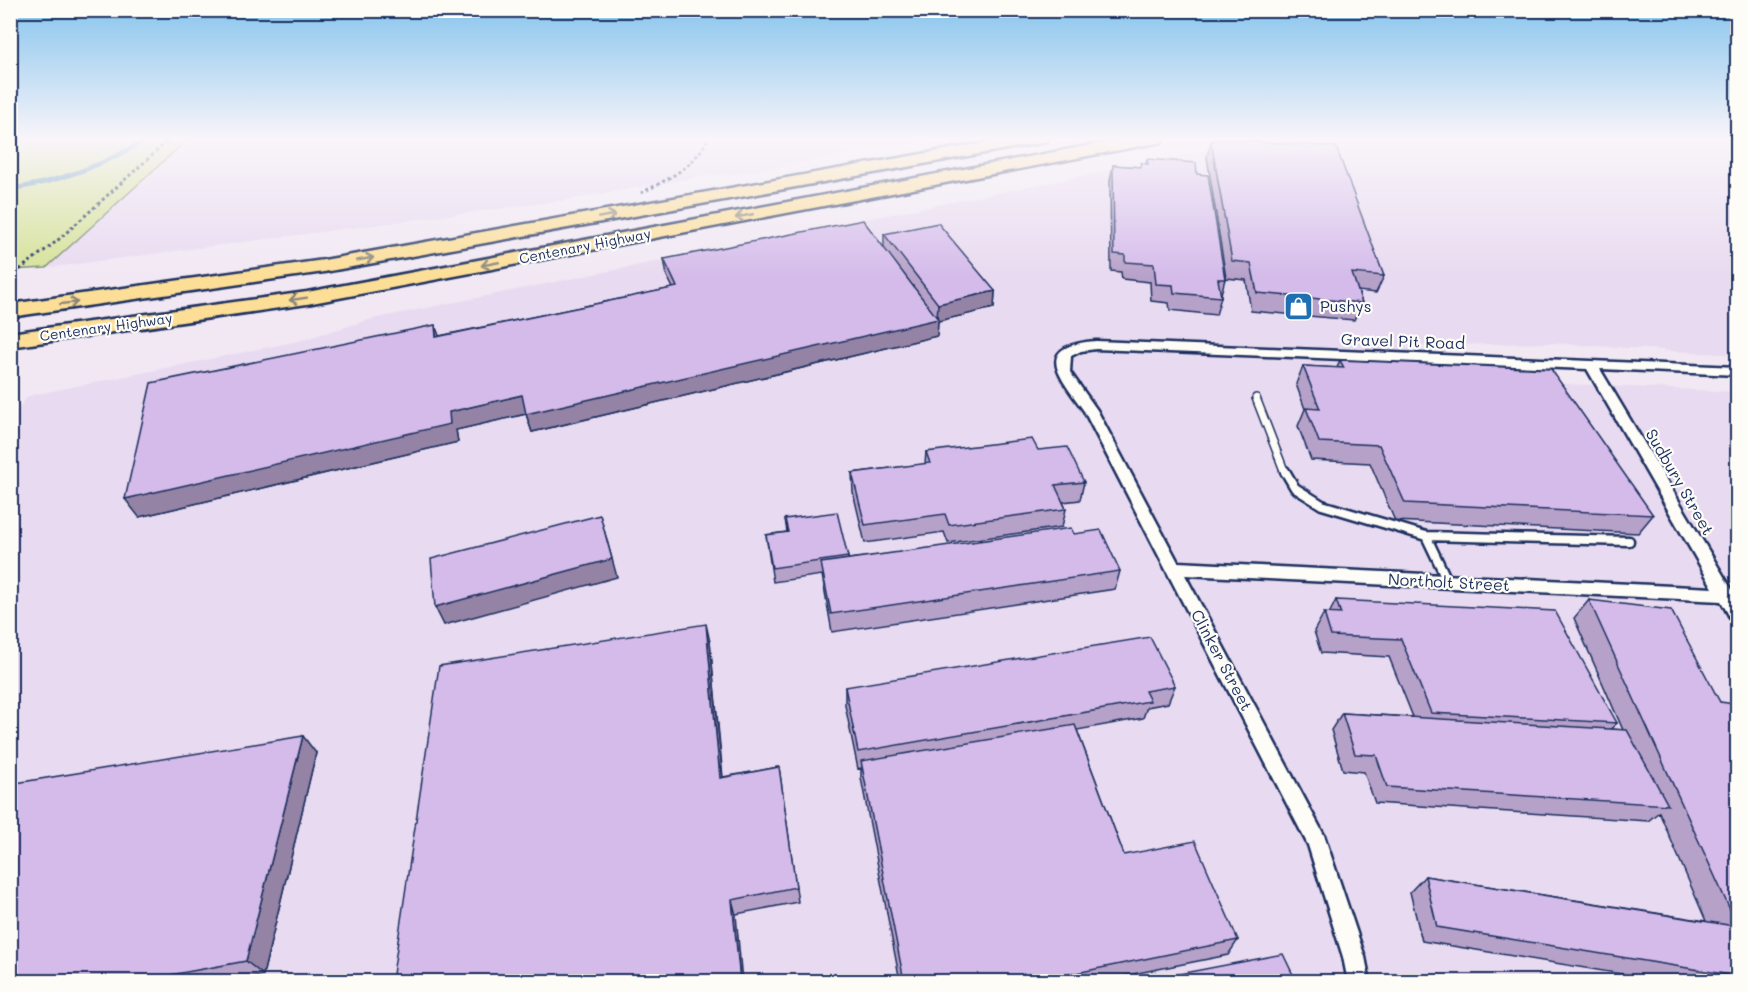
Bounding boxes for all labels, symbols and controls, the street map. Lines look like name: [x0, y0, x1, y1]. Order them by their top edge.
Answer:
one-way arrow: [597, 210, 616, 221]
one-way arrow: [734, 211, 754, 222]
street label: Centenary Highway: [517, 223, 652, 268]
one-way arrow: [355, 253, 375, 264]
one-way arrow: [481, 259, 500, 270]
shop icon: Pushys: [1283, 290, 1315, 322]
one-way arrow: [289, 294, 309, 305]
place label: Pushys: [1320, 295, 1371, 316]
one-way arrow: [58, 298, 78, 309]
street label: Centenary Highway: [38, 308, 173, 345]
street label: Gravel Pit Road: [1341, 328, 1465, 353]
street label: Sudbury Street: [1642, 425, 1719, 539]
street label: Northolt Street: [1388, 568, 1510, 595]
street label: Clinker Street: [1187, 606, 1258, 714]

